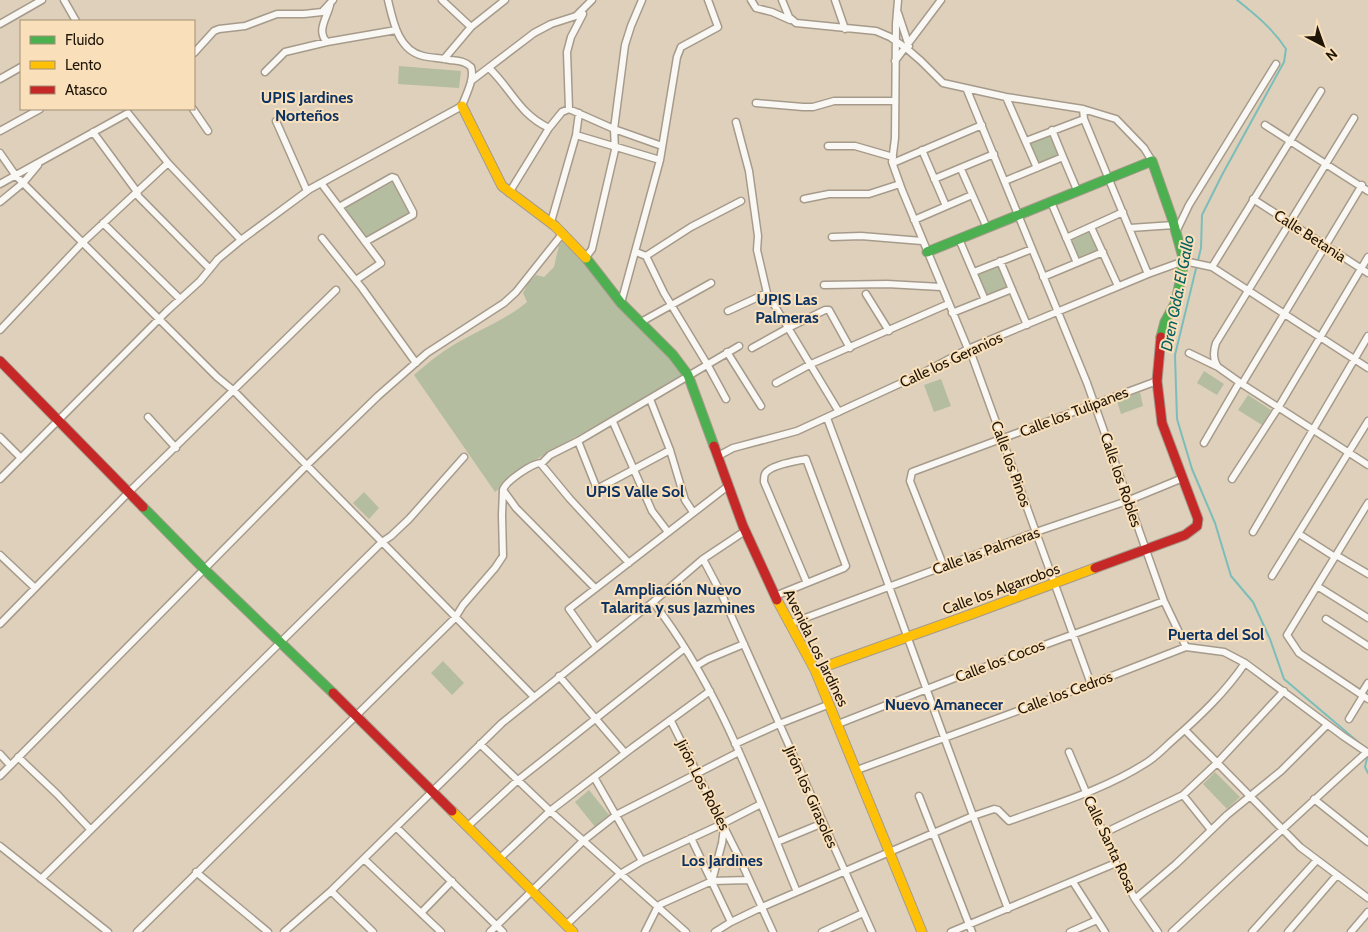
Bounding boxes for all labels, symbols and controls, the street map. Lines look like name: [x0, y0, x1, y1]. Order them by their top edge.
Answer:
legend: [20, 20, 195, 110]
north arrow: [1298, 20, 1348, 70]
text: Fluido: [65, 31, 104, 49]
text: N: [1322, 45, 1341, 65]
text: Lento: [65, 56, 102, 74]
text: Atasco: [65, 81, 107, 99]
district label: UPIS Jardines Norteños: [261, 88, 354, 125]
street label: Calle Betania: [1271, 206, 1350, 266]
water label: Dren Qda. El Gallo: [1157, 233, 1198, 353]
district label: UPIS Las Palmeras: [755, 290, 819, 327]
street label: Calle los Geranios: [897, 328, 1005, 392]
street label: Calle los Tulipanes: [1017, 383, 1131, 441]
street label: Calle los Pinos: [987, 418, 1035, 510]
street label: Calle los Robles: [1096, 431, 1146, 529]
district label: UPIS Valle Sol: [586, 482, 684, 501]
street label: Calle las Palmeras: [930, 523, 1042, 579]
street label: Calle los Algarrobos: [940, 559, 1062, 619]
district label: Ampliación Nuevo Talarita y sus Jazmines: [601, 580, 755, 617]
street label: Avenida Los Jardines: [780, 586, 852, 710]
district label: Puerta del Sol: [1168, 625, 1264, 644]
street label: Calle los Cocos: [953, 636, 1047, 686]
street label: Calle los Cedros: [1015, 667, 1115, 719]
district label: Nuevo Amanecer: [885, 695, 1004, 714]
street label: Jirón Los Robles: [672, 736, 734, 833]
street label: Jirón los Girasoles: [780, 742, 842, 851]
street label: Calle Santa Rosa: [1080, 793, 1141, 896]
district label: Los Jardines: [681, 851, 763, 870]

